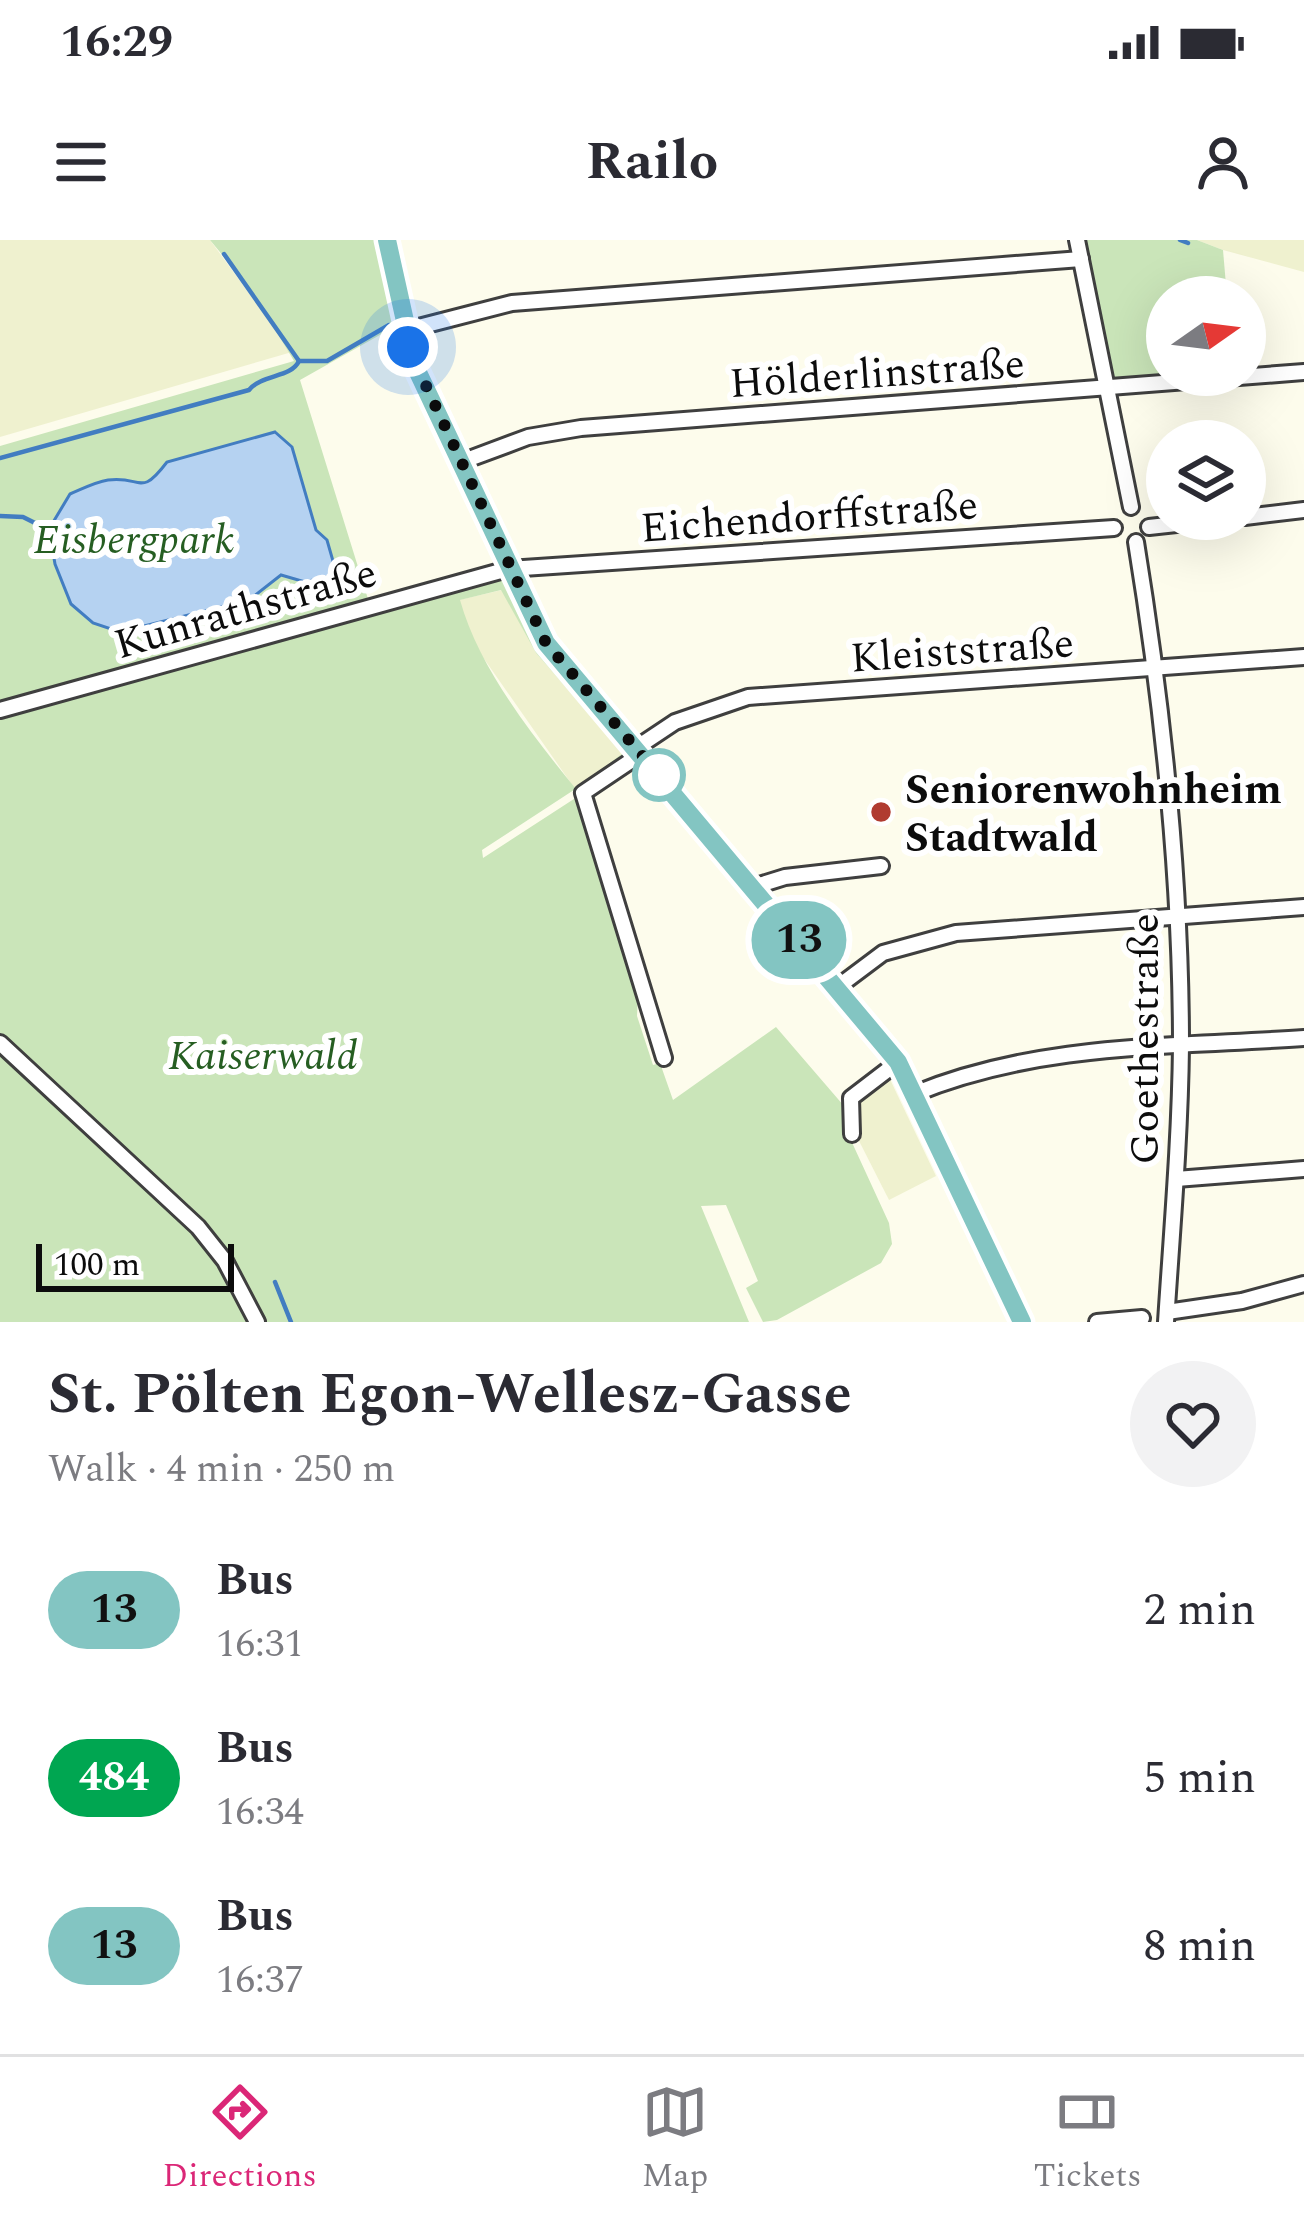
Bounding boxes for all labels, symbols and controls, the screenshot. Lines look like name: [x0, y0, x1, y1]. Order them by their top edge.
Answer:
text: 16:29: [60, 8, 173, 77]
text: Railo: [586, 121, 718, 203]
icon: menu: [48, 129, 114, 195]
icon: person: [1190, 129, 1256, 195]
north arrow: [1146, 276, 1266, 396]
map controls: [1146, 276, 1266, 540]
your location: [378, 317, 438, 377]
street label: Hölderlinstraße: [727, 333, 1027, 416]
button: layers: [1146, 420, 1266, 540]
street label: Eichendorffstraße: [638, 474, 980, 561]
park label: Eisbergpark: [34, 509, 234, 572]
street label: Kunrathstraße: [107, 542, 384, 677]
street label: Kleiststraße: [848, 612, 1076, 691]
unlabelled marker: [634, 750, 684, 800]
place label: Seniorenwohnheim Stadtwald: [905, 759, 1282, 870]
marker: Seniorenwohnheim Stadtwald: [868, 799, 894, 825]
line badge: 13: [745, 901, 853, 979]
text: 13: [775, 908, 823, 971]
street label: Goethestraße: [1114, 913, 1177, 1165]
park label: Kaiserwald: [168, 1025, 358, 1088]
scale bar: [36, 1238, 234, 1291]
text: 100 m: [54, 1240, 140, 1290]
text: St. Pölten Egon-Wellesz-Gasse: [48, 1352, 852, 1438]
button: heart: [1130, 1361, 1256, 1487]
text: Walk · 4 min · 250 m: [48, 1440, 395, 1499]
text: Bus: [216, 1546, 294, 1615]
text: 2 min: [1143, 1576, 1256, 1645]
text: 13: [90, 1578, 138, 1641]
text: 16:31: [216, 1615, 304, 1674]
text: Bus: [216, 1714, 294, 1783]
text: 5 min: [1143, 1744, 1256, 1813]
text: 484: [79, 1746, 149, 1809]
text: 16:34: [216, 1783, 304, 1842]
text: Bus: [216, 1882, 294, 1951]
text: 8 min: [1143, 1912, 1256, 1981]
text: 13: [90, 1914, 138, 1977]
text: 16:37: [216, 1951, 304, 2010]
tab: Directions: [163, 2079, 317, 2201]
tab: Map: [642, 2079, 708, 2201]
tab: Tickets: [1033, 2079, 1141, 2201]

